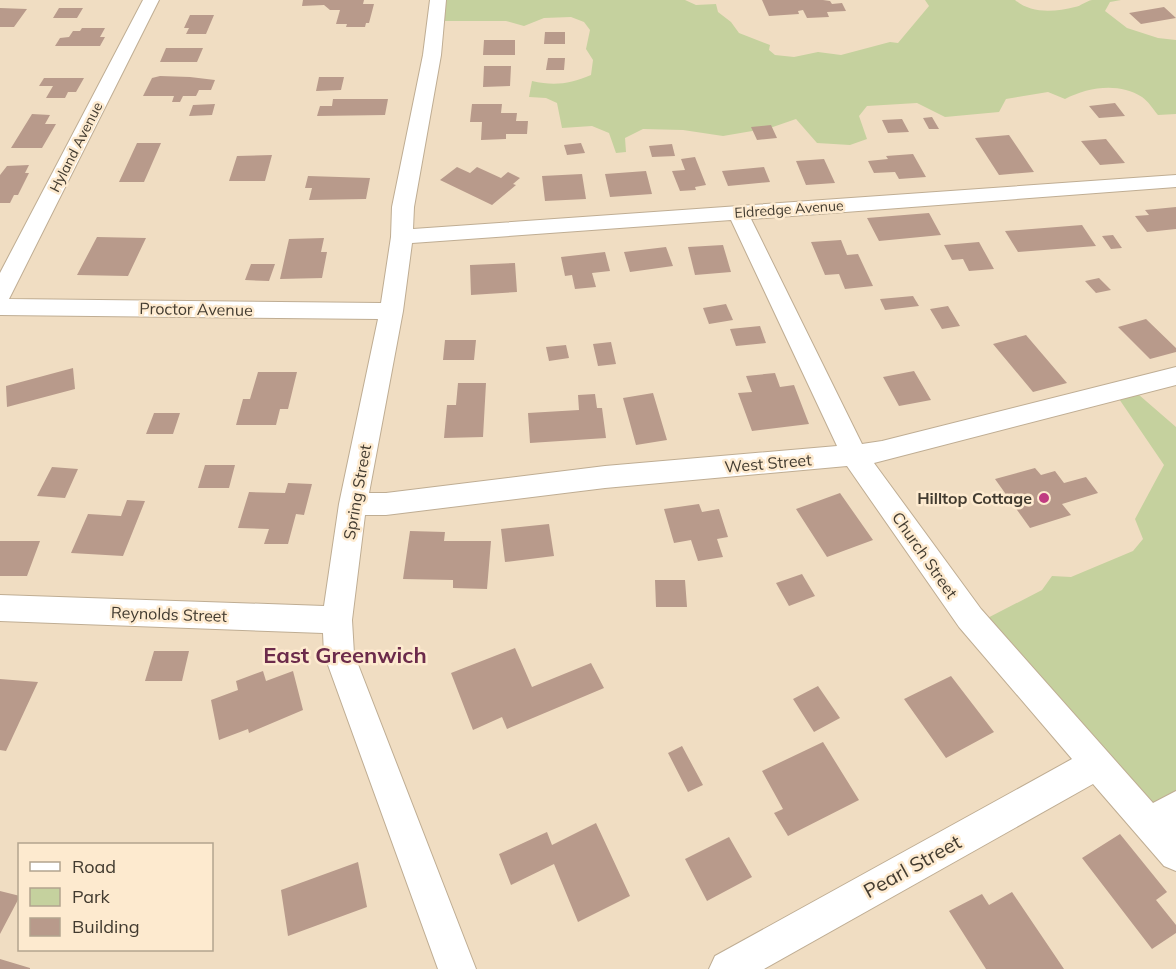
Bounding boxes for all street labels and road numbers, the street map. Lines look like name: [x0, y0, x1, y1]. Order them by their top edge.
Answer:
street label: Hyland Avenue: [46, 99, 106, 195]
street label: Eldredge Avenue: [734, 196, 844, 222]
street label: Proctor Avenue: [139, 298, 253, 320]
street label: Spring Street: [339, 442, 375, 541]
street label: West Street: [724, 449, 813, 477]
street label: Church Street: [888, 508, 962, 602]
street label: Reynolds Street: [111, 602, 228, 626]
street label: Pearl Street: [859, 829, 965, 903]

